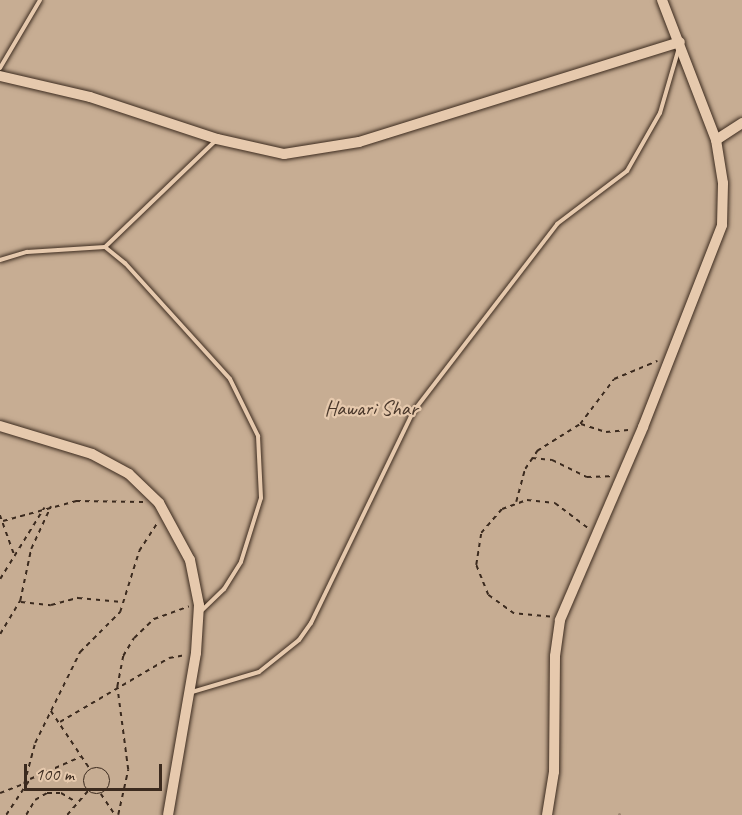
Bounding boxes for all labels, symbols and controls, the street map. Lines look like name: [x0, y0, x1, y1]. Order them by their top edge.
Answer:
park label: Hawari Shar: [324, 395, 418, 421]
scale bar: [27, 752, 165, 790]
text: 100 m: [35, 763, 74, 785]

